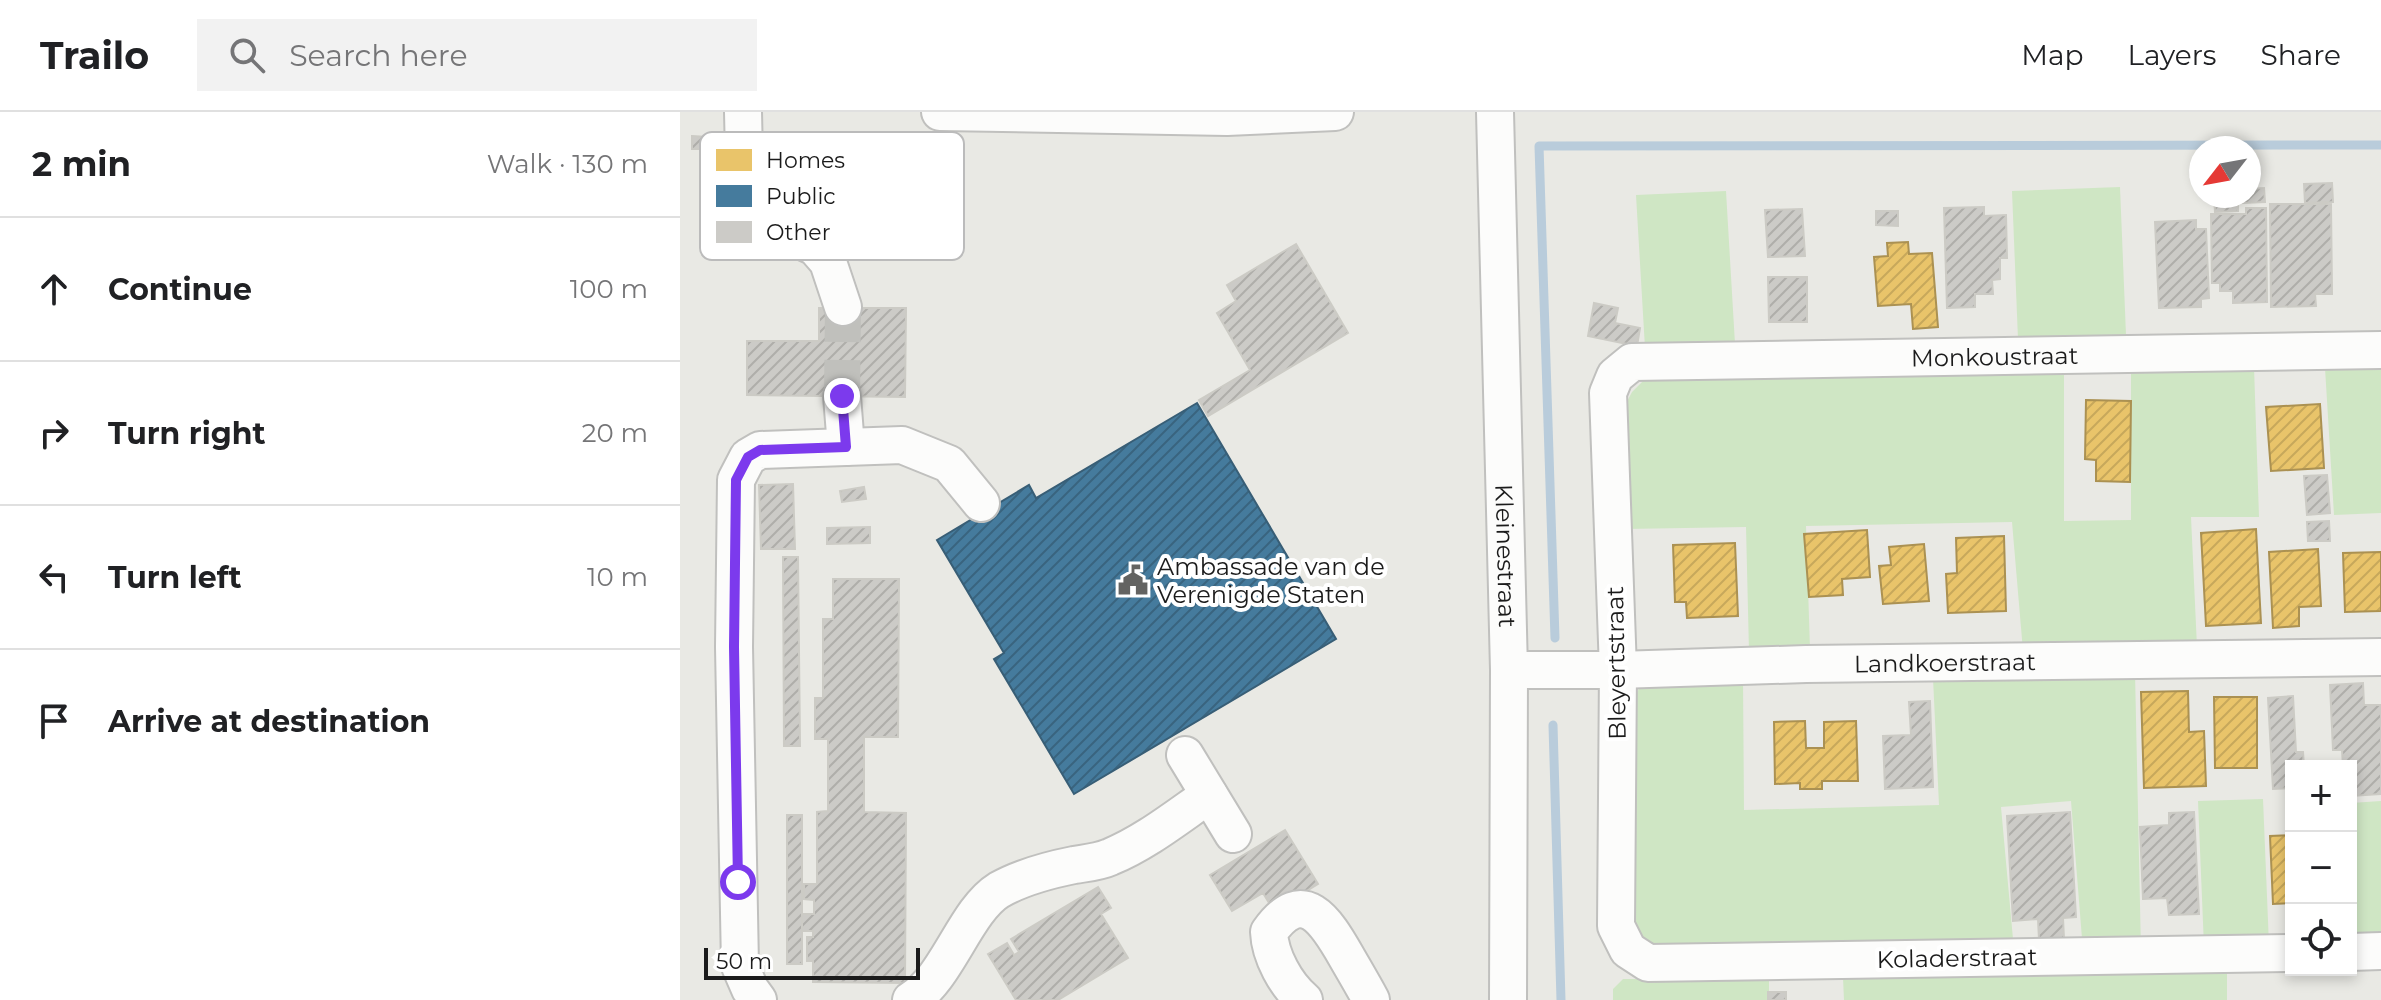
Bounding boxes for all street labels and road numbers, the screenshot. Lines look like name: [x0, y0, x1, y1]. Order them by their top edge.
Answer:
street label: Monkoustraat: [1911, 340, 2079, 372]
street label: Kleinestraat: [1490, 484, 1522, 628]
street label: Bleyertstraat: [1600, 586, 1632, 740]
street label: Landkoerstraat: [1854, 647, 2036, 678]
street label: Koladerstraat: [1876, 942, 2038, 974]

